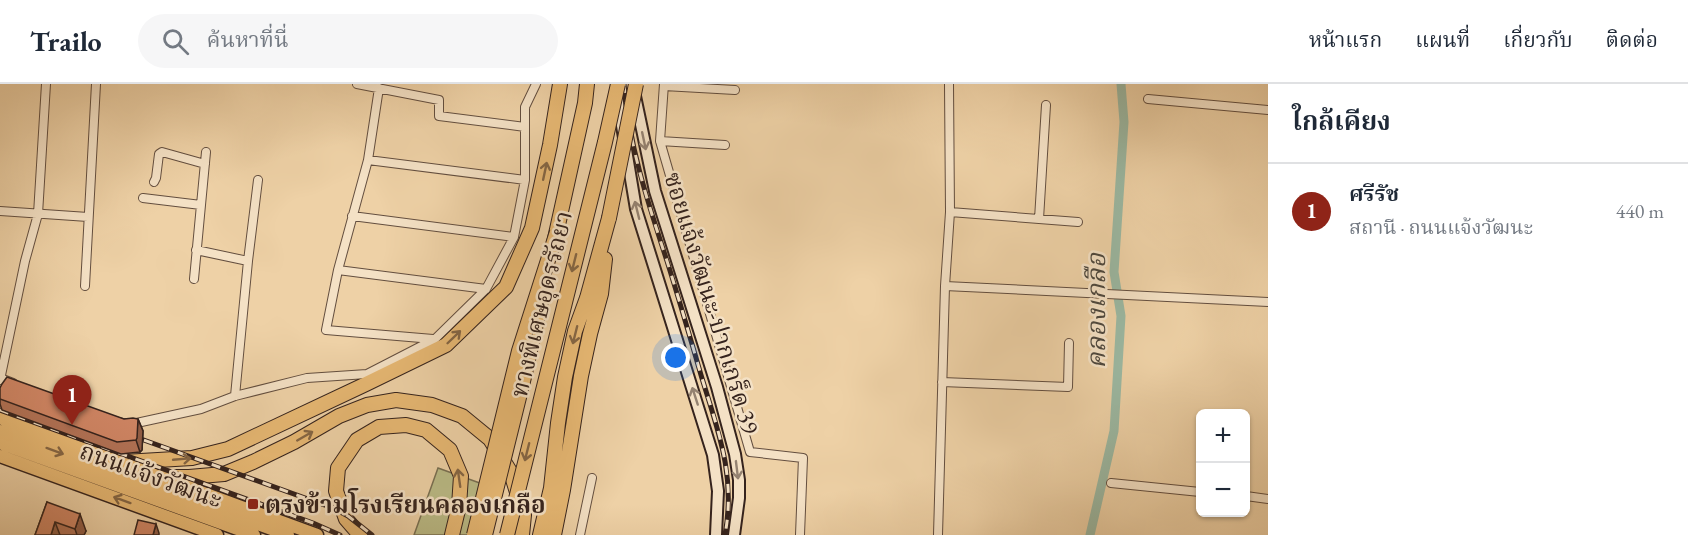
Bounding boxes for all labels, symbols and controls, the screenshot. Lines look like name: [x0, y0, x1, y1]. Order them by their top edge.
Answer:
search box: [138, 14, 558, 68]
text: Trailo: [30, 23, 102, 59]
icon: search: [159, 25, 192, 58]
text: ค้นหาที่นี่: [207, 25, 288, 54]
text: หน้าแรก: [1309, 26, 1382, 53]
text: แผนที่: [1415, 26, 1470, 53]
text: เกี่ยวกับ: [1503, 26, 1573, 53]
text: ติดต่อ: [1606, 26, 1658, 53]
text: ใกล้เคียง: [1292, 104, 1391, 138]
one-way arrow: [639, 131, 650, 150]
one-way arrow: [539, 162, 551, 181]
street label: ซอยแจ้งวัฒนะ-ปากเกร็ด 39: [657, 168, 767, 438]
text: ศรีรัช: [1349, 179, 1399, 208]
text: 1: [1306, 198, 1317, 224]
text: 440 m: [1616, 198, 1664, 224]
one-way arrow: [630, 200, 642, 219]
street label: ทางพิเศษอุดรรัถยา: [503, 208, 579, 400]
text: สถานี · ถนนแจ้งวัฒนะ: [1349, 214, 1533, 240]
water label: คลองเกลือ: [1079, 252, 1113, 369]
one-way arrow: [568, 254, 580, 273]
one-way arrow: [569, 325, 580, 344]
one-way arrow: [446, 330, 461, 344]
your location: [661, 343, 690, 372]
pin: 1: [52, 376, 92, 425]
one-way arrow: [689, 387, 700, 406]
map controls: [1196, 409, 1250, 517]
button: +: [1196, 409, 1250, 463]
one-way arrow: [296, 430, 313, 442]
street label: ถนนแจ้งวัฒนะ: [76, 435, 226, 515]
one-way arrow: [521, 443, 533, 462]
one-way arrow: [45, 446, 64, 457]
one-way arrow: [172, 453, 191, 464]
one-way arrow: [732, 460, 743, 479]
button: −: [1196, 463, 1250, 517]
one-way arrow: [453, 469, 464, 488]
place label: ตรงข้ามโรงเรียนคลองเกลือ: [265, 488, 546, 520]
one-way arrow: [114, 494, 132, 505]
marker: ตรงข้ามโรงเรียนคลองเกลือ: [246, 497, 260, 511]

